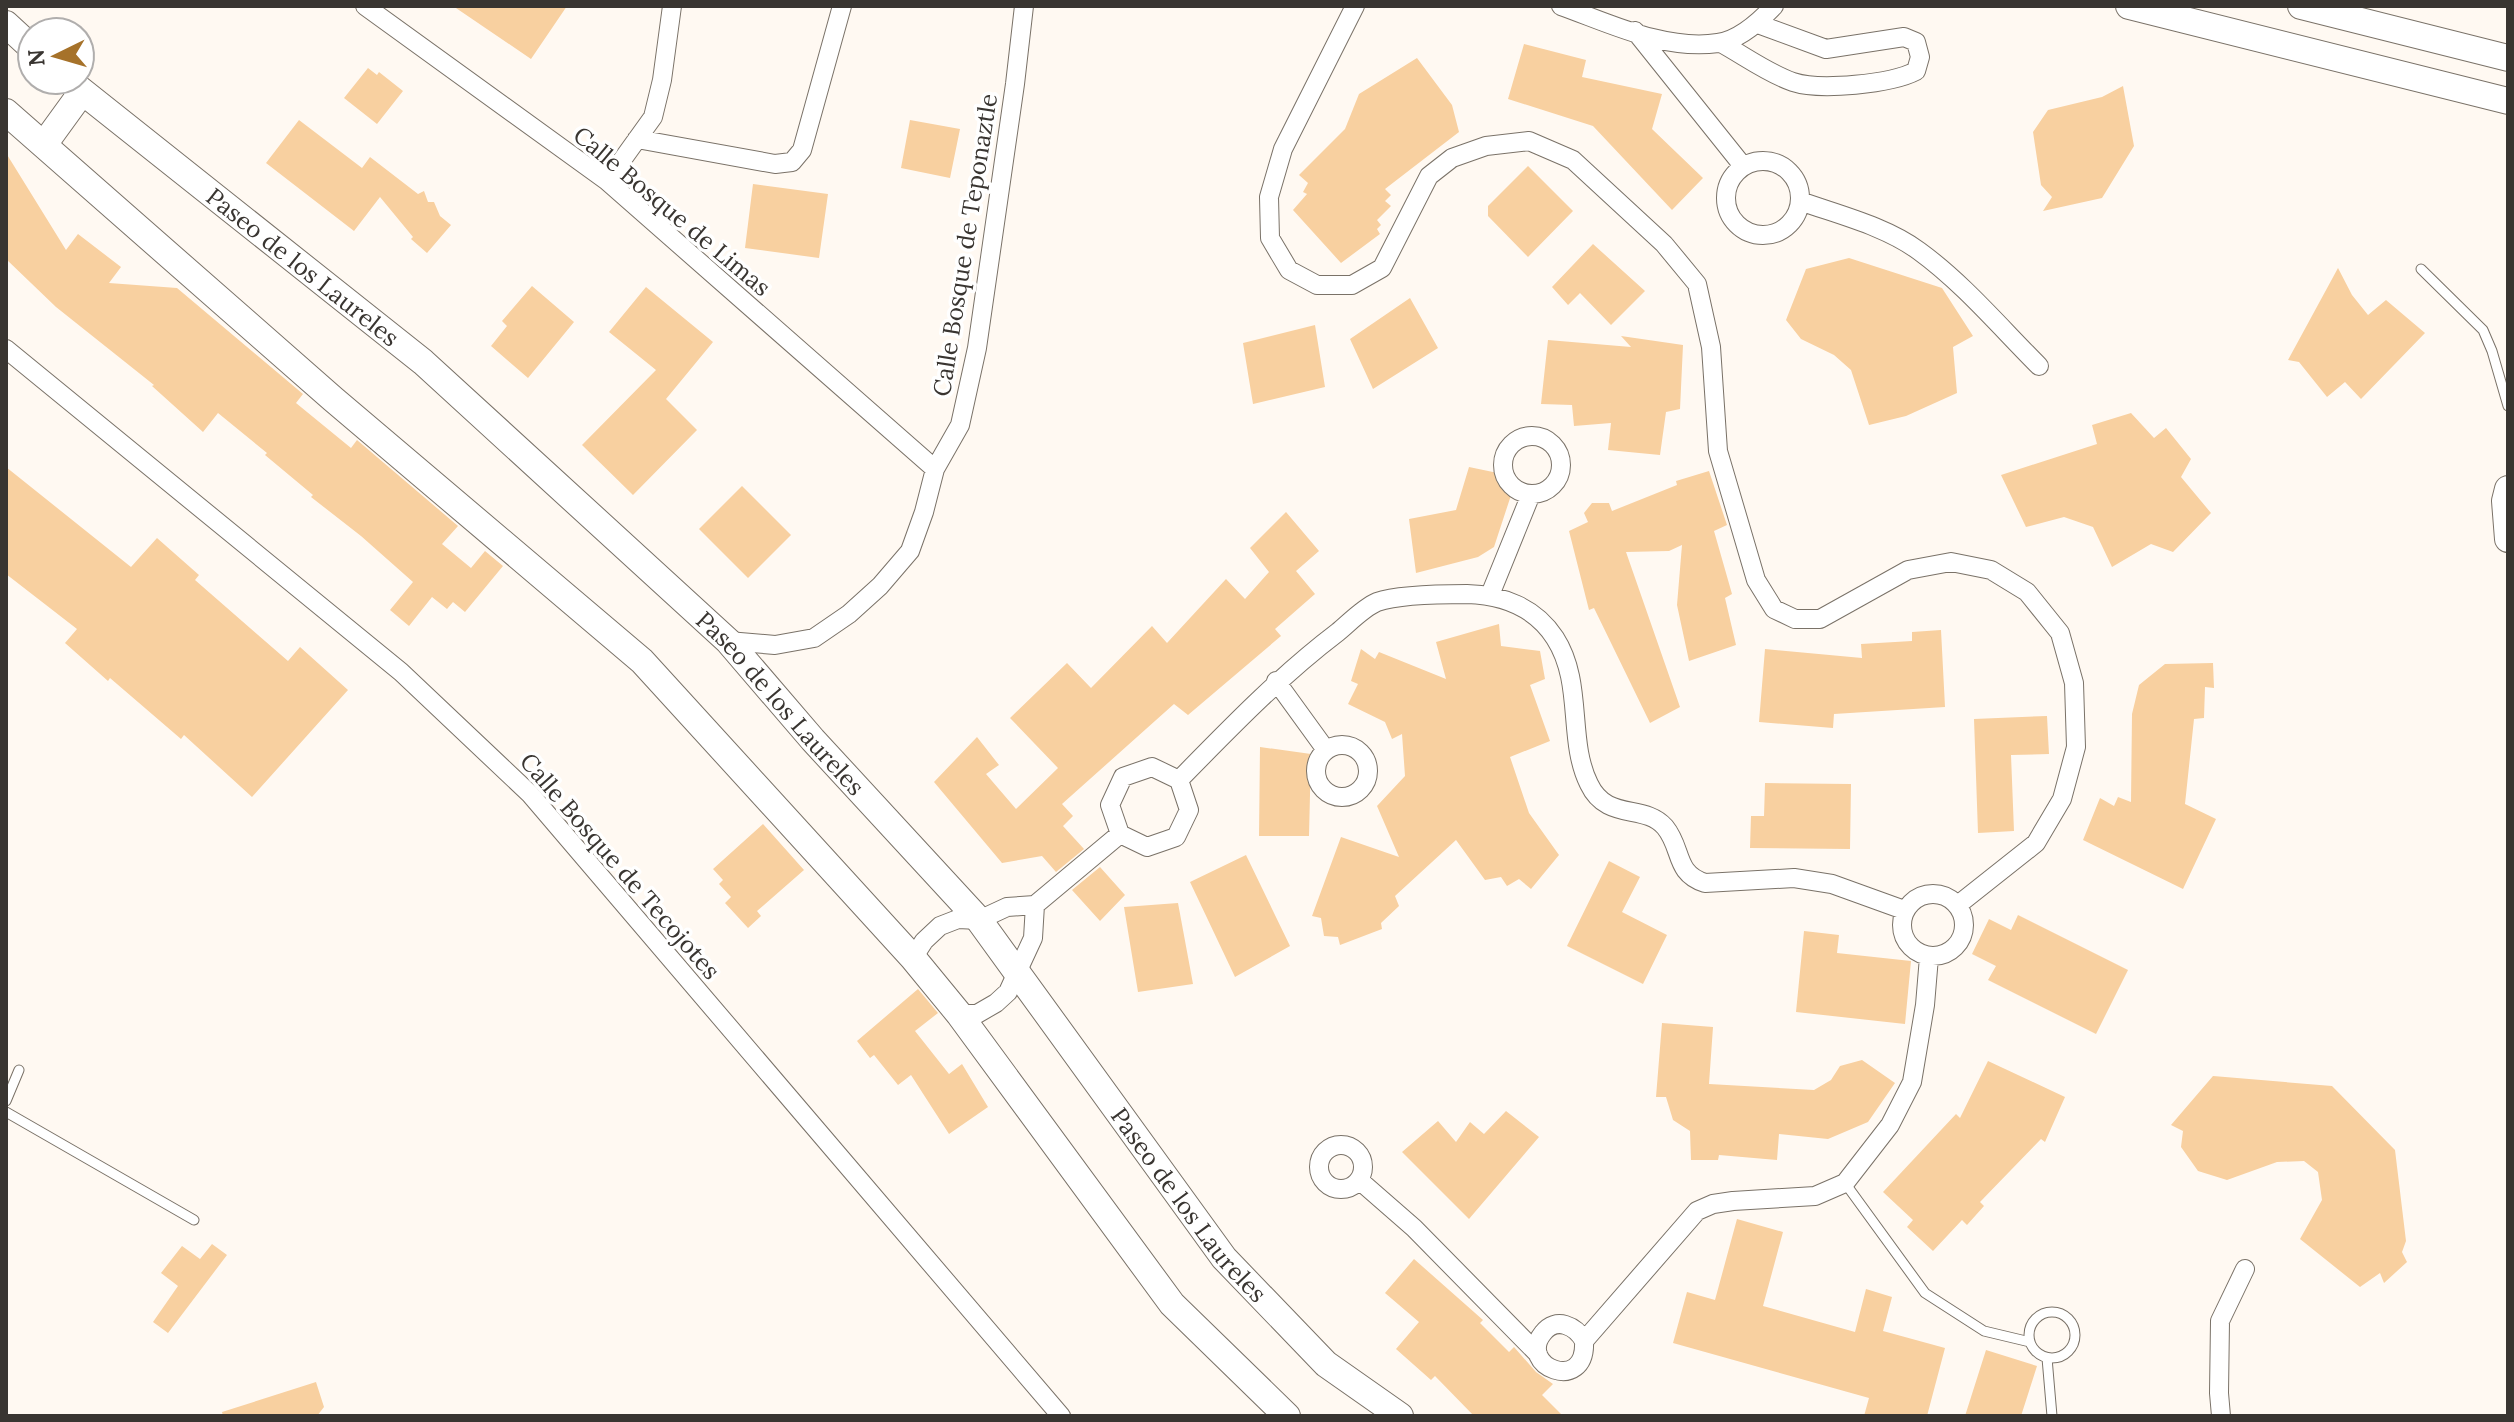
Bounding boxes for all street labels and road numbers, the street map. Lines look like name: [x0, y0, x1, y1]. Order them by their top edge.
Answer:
street label: Calle Bosque de Teponaztle: [926, 91, 1004, 399]
street label: Calle Bosque de Limas: [567, 119, 777, 303]
street label: Paseo de los Laureles: [200, 181, 406, 353]
street label: Paseo de los Laureles: [690, 604, 872, 802]
street label: Calle Bosque de Tecojotes: [513, 746, 727, 986]
street label: Paseo de los Laureles: [1104, 1101, 1274, 1309]

